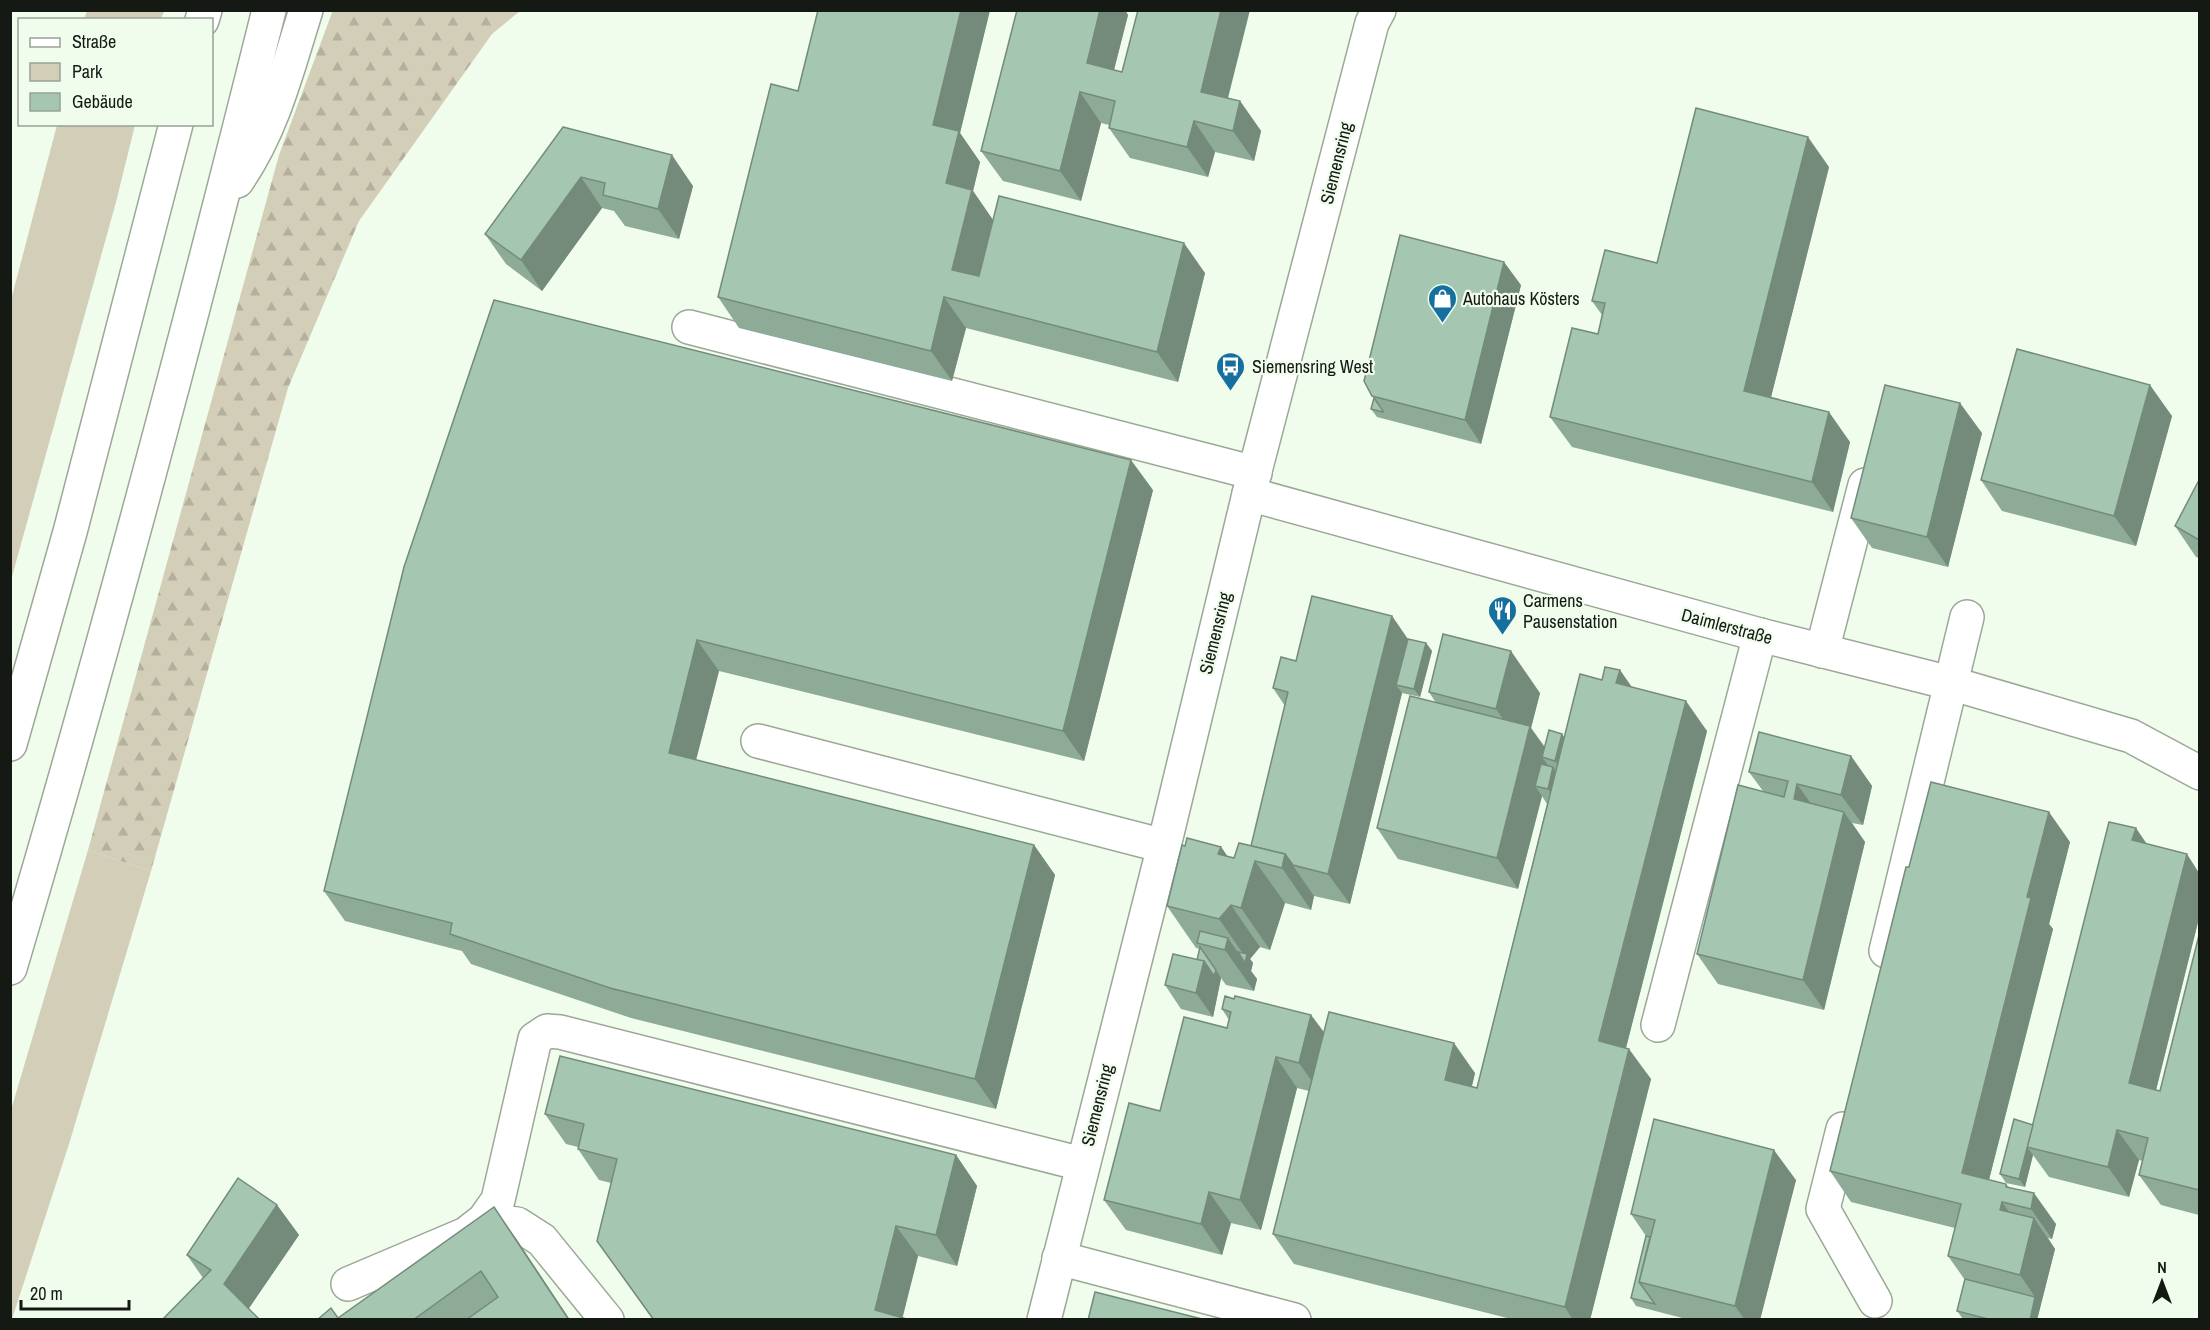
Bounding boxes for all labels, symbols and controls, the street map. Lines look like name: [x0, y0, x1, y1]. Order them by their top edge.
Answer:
legend: [18, 18, 213, 126]
text: Straße: [72, 29, 116, 54]
text: Park: [72, 59, 103, 84]
text: Gebäude: [72, 89, 133, 114]
street label: Siemensring: [1314, 119, 1358, 207]
shop icon: Autohaus Kösters: [1426, 282, 1458, 324]
place label: Autohaus Kösters: [1462, 286, 1580, 311]
bus stop icon: Siemensring West: [1215, 350, 1247, 392]
place label: Siemensring West: [1252, 354, 1373, 379]
place label: Carmens Pausenstation: [1523, 588, 1617, 634]
street label: Siemensring: [1193, 589, 1237, 677]
restaurant icon: Carmens Pausenstation: [1486, 594, 1518, 636]
street label: Daimlerstraße: [1679, 602, 1775, 650]
street label: Siemensring: [1075, 1061, 1119, 1149]
north arrow: [2132, 1252, 2192, 1312]
text: N: [2157, 1256, 2167, 1278]
scale bar: [21, 1273, 129, 1311]
text: 20 m: [30, 1281, 63, 1306]

